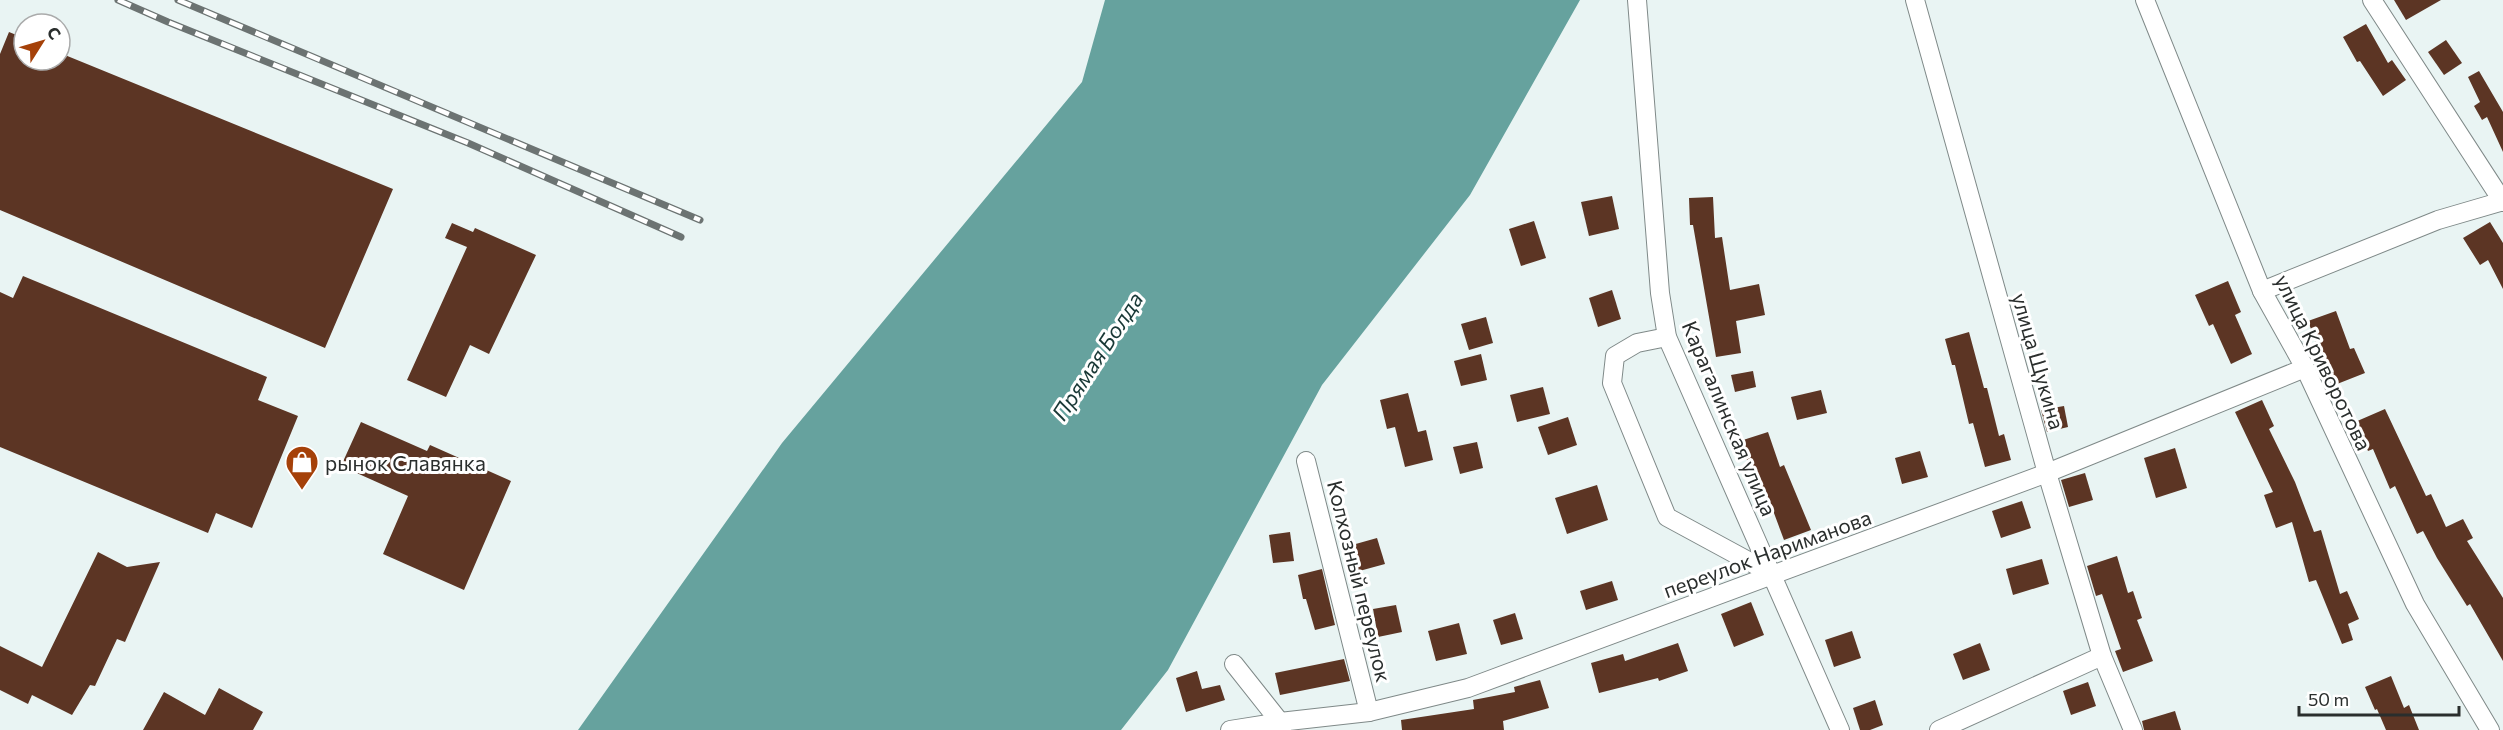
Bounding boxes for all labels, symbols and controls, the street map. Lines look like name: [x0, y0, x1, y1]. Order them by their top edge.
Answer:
north arrow: [12, 12, 72, 72]
text: С: [44, 23, 65, 43]
street label: улица Криворотова: [2271, 270, 2377, 454]
water label: Прямая Болда: [1046, 287, 1148, 425]
street label: улица Щукина: [2008, 290, 2070, 432]
street label: Карагалинская улица: [1678, 317, 1782, 519]
shop icon: рынок Славянка: [284, 444, 320, 491]
place label: рынок Славянка: [325, 450, 486, 475]
street label: Колхозный переулок: [1323, 478, 1397, 684]
street label: переулок Нариманова: [1660, 504, 1874, 602]
scale bar: [2299, 679, 2460, 717]
text: 50 m: [2308, 688, 2349, 710]

